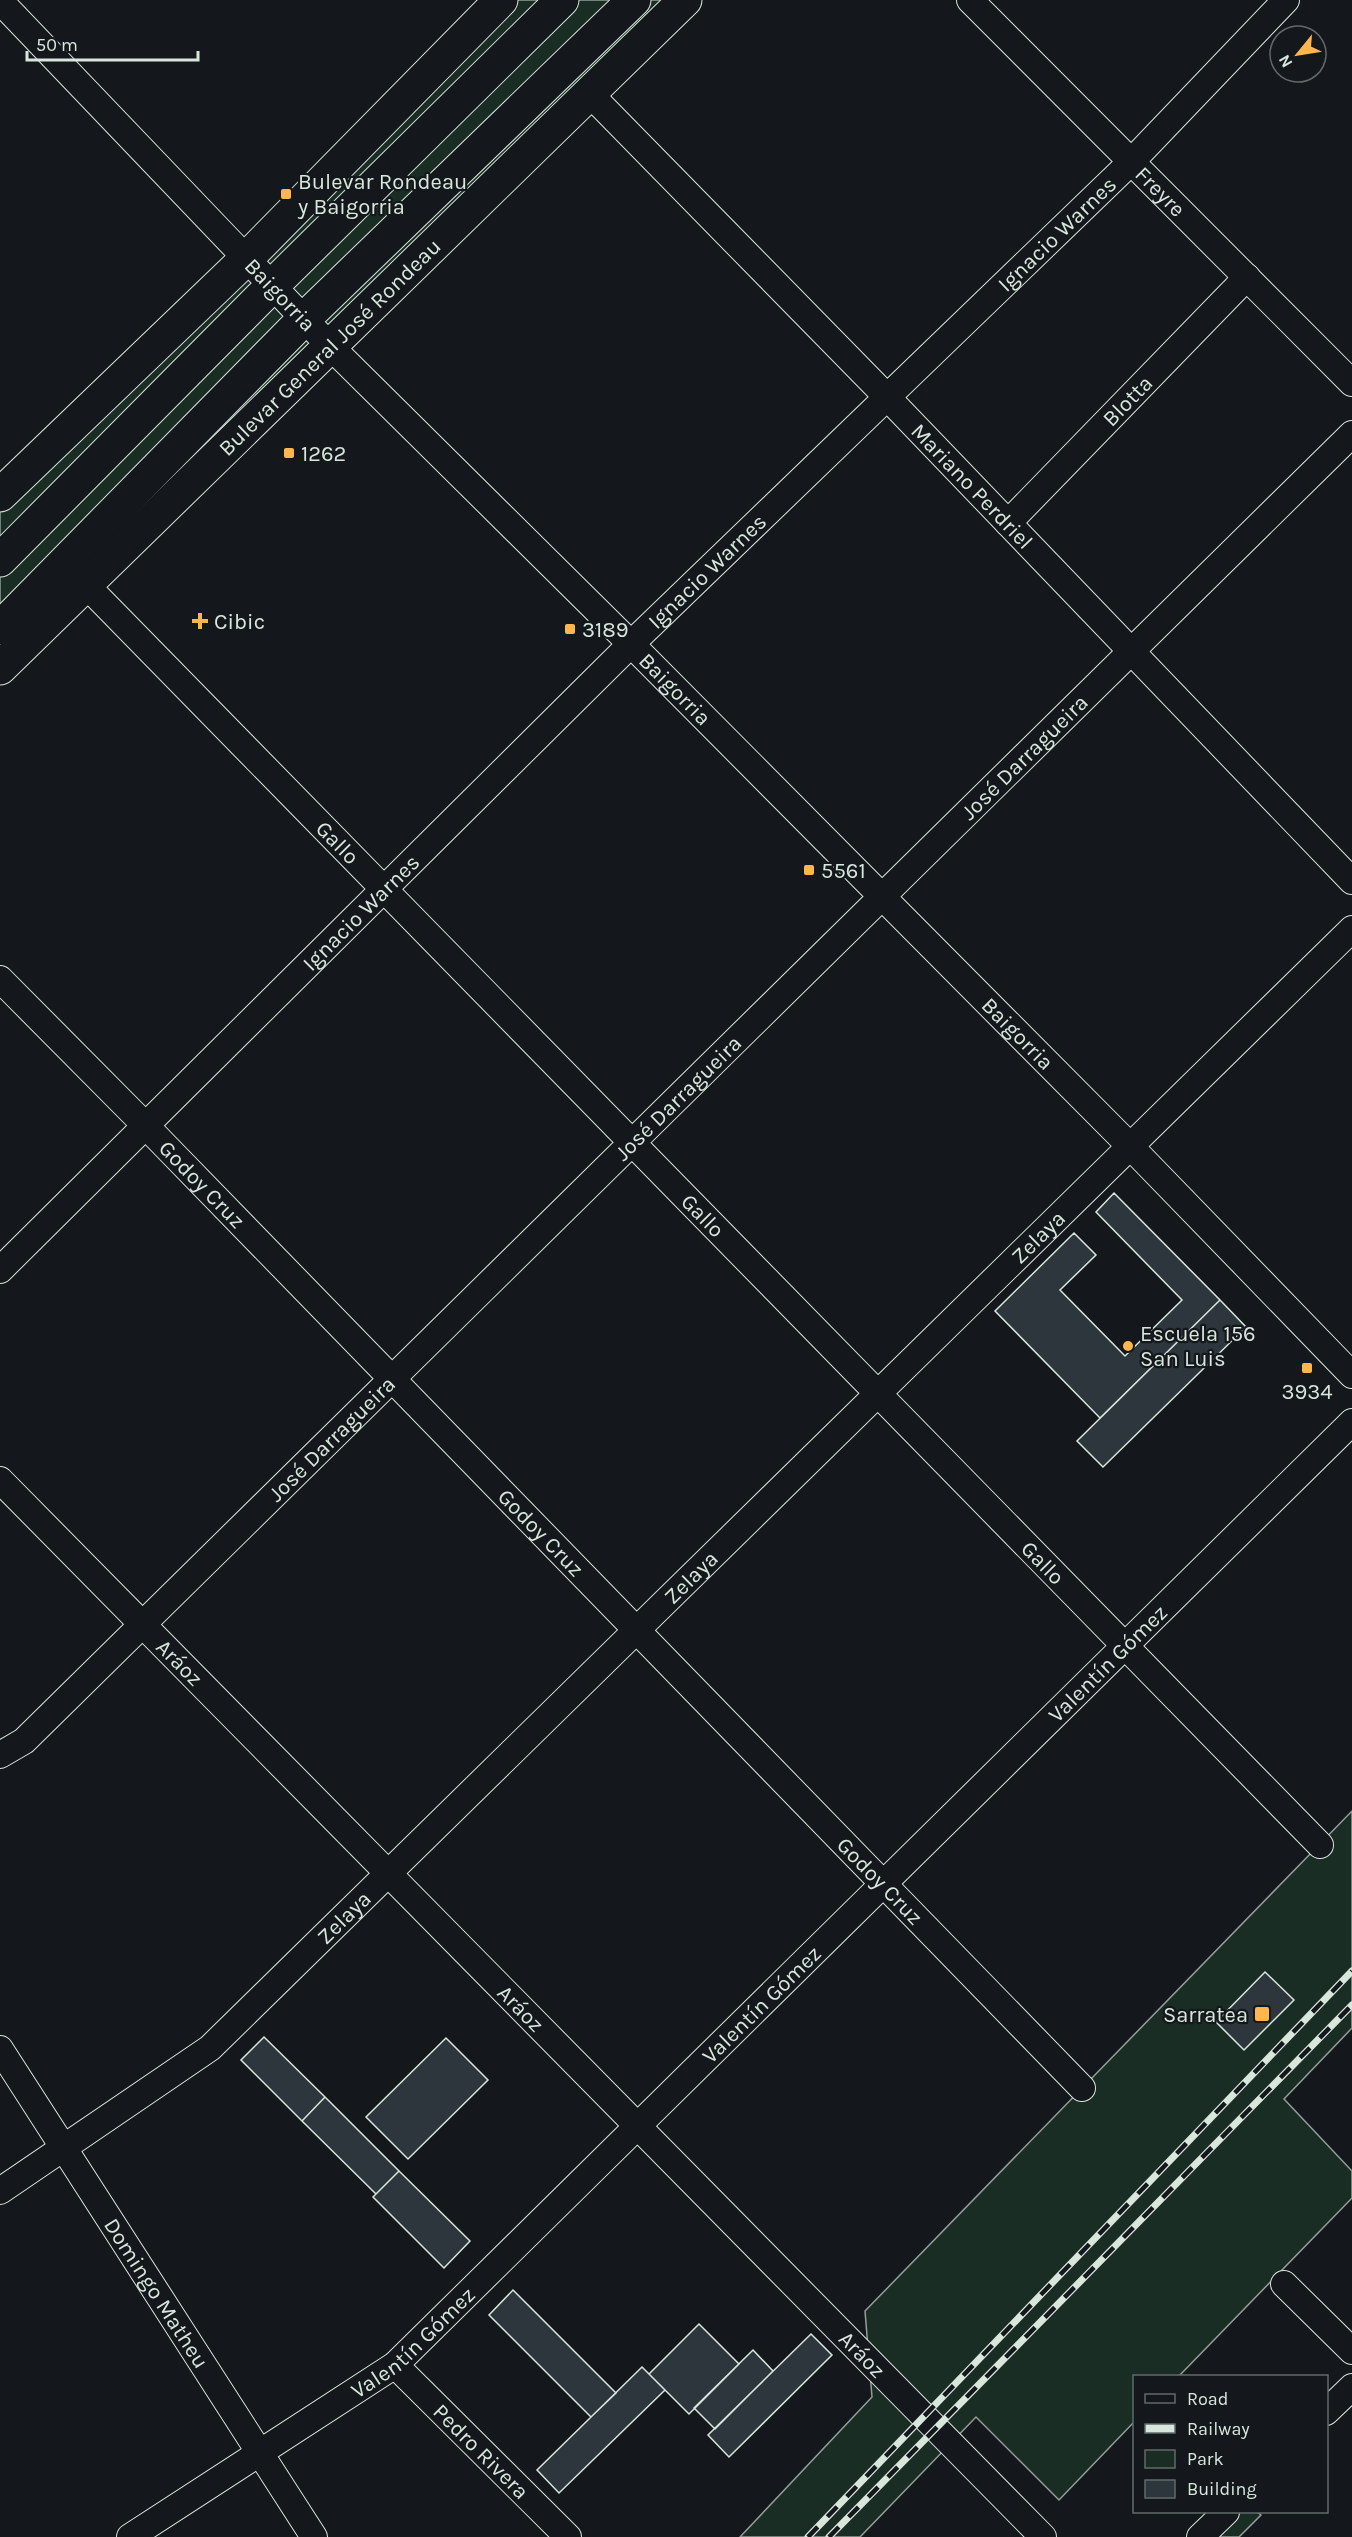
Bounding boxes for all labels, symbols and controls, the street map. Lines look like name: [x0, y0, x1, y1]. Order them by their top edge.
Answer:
scale bar: [27, 24, 198, 62]
north arrow: [1268, 24, 1328, 84]
text: 50 m: [36, 34, 78, 56]
text: N: [1274, 52, 1297, 71]
street label: Freyre: [1129, 161, 1190, 222]
place label: Bulevar Rondeau y Baigorria: [297, 169, 467, 220]
street label: Ignacio Warnes: [993, 171, 1122, 297]
marker: Bulevar Rondeau y Baigorria: [279, 187, 293, 201]
street label: Bulevar General José Rondeau: [214, 233, 447, 462]
street label: Baigorria: [239, 253, 321, 337]
street label: Blotta: [1097, 370, 1158, 432]
street label: Mariano Perdriel: [905, 418, 1038, 555]
place label: 1262: [301, 441, 346, 467]
marker: 1262: [282, 446, 296, 460]
street label: Ignacio Warnes: [643, 509, 772, 635]
place label: Cibic: [214, 609, 265, 635]
marker: Cibic: [191, 612, 209, 630]
place label: 3189: [582, 617, 629, 643]
marker: 3189: [563, 622, 577, 636]
street label: Baigorria: [633, 648, 716, 731]
street label: José Darragueira: [956, 689, 1094, 825]
street label: Gallo: [310, 816, 364, 870]
street label: Ignacio Warnes: [297, 849, 425, 977]
place label: 5561: [821, 858, 866, 884]
marker: 5561: [802, 863, 816, 877]
street label: Baigorria: [976, 993, 1059, 1076]
street label: José Darragueira: [610, 1030, 747, 1166]
street label: Godoy Cruz: [153, 1135, 250, 1234]
street label: Gallo: [675, 1189, 729, 1243]
street label: Zelaya: [1006, 1206, 1071, 1270]
place label: Escuela 156 San Luis: [1140, 1321, 1256, 1372]
marker: Escuela 156 San Luis: [1121, 1339, 1135, 1353]
marker: 3934: [1300, 1361, 1314, 1375]
street label: José Darragueira: [263, 1371, 401, 1507]
place label: 3934: [1281, 1379, 1333, 1405]
street label: Godoy Cruz: [492, 1484, 589, 1582]
street label: Gallo: [1015, 1536, 1069, 1590]
street label: Zelaya: [659, 1546, 724, 1610]
street label: Valentín Gómez: [1043, 1600, 1173, 1728]
street label: Aráoz: [150, 1634, 208, 1692]
street label: Godoy Cruz: [831, 1832, 928, 1930]
street label: Zelaya: [312, 1886, 377, 1950]
street label: Valentín Gómez: [697, 1941, 827, 2069]
street label: Aráoz: [492, 1980, 549, 2038]
place label: Sarratea: [1163, 2002, 1248, 2028]
marker: Sarratea: [1253, 2005, 1271, 2023]
street label: Domingo Matheu: [98, 2213, 214, 2373]
street label: Valentín Gómez: [346, 2282, 481, 2404]
street label: Aráoz: [833, 2326, 890, 2384]
legend: [1133, 2375, 1328, 2513]
text: Road: [1187, 2388, 1228, 2410]
street label: Pedro Rivera: [428, 2399, 534, 2505]
text: Railway: [1187, 2418, 1250, 2440]
text: Park: [1187, 2448, 1224, 2470]
text: Building: [1187, 2478, 1257, 2500]

